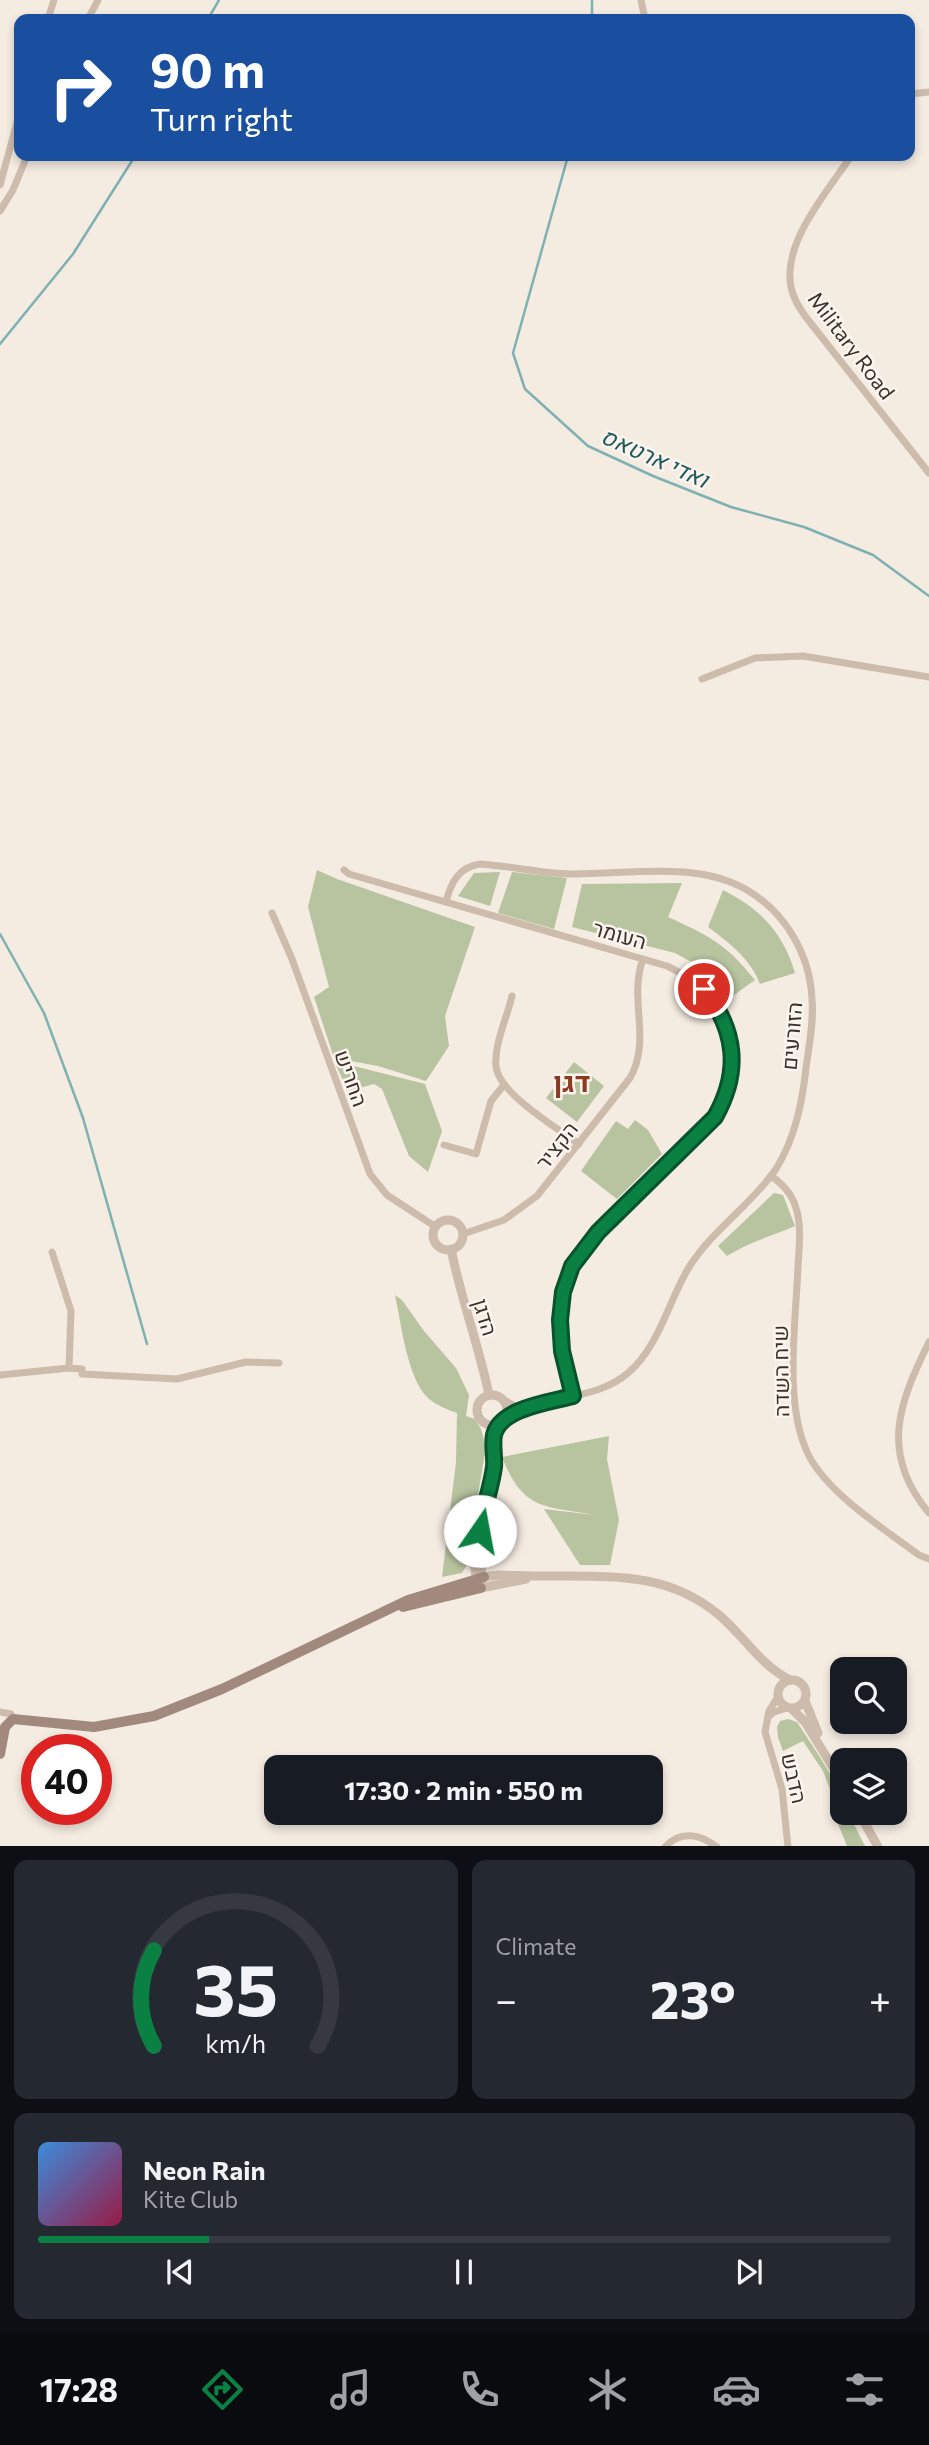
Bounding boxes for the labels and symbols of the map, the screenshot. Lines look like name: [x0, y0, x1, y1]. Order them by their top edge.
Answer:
street label: Military Road: [803, 286, 901, 404]
water label: ואדי ארטאס: [597, 421, 715, 494]
street label: העומר: [590, 914, 650, 954]
pin: [674, 959, 734, 1019]
street label: הזורעים: [776, 1001, 806, 1071]
street label: החריש: [330, 1046, 374, 1110]
district label: דגן: [554, 1064, 590, 1098]
street label: הקציר: [530, 1116, 582, 1174]
street label: הדגן: [469, 1295, 503, 1339]
street label: שיח השדה: [767, 1325, 793, 1417]
position arrow: [443, 1494, 517, 1568]
speed limit sign: 40: [21, 1734, 112, 1825]
street label: הדבש: [777, 1750, 813, 1806]

